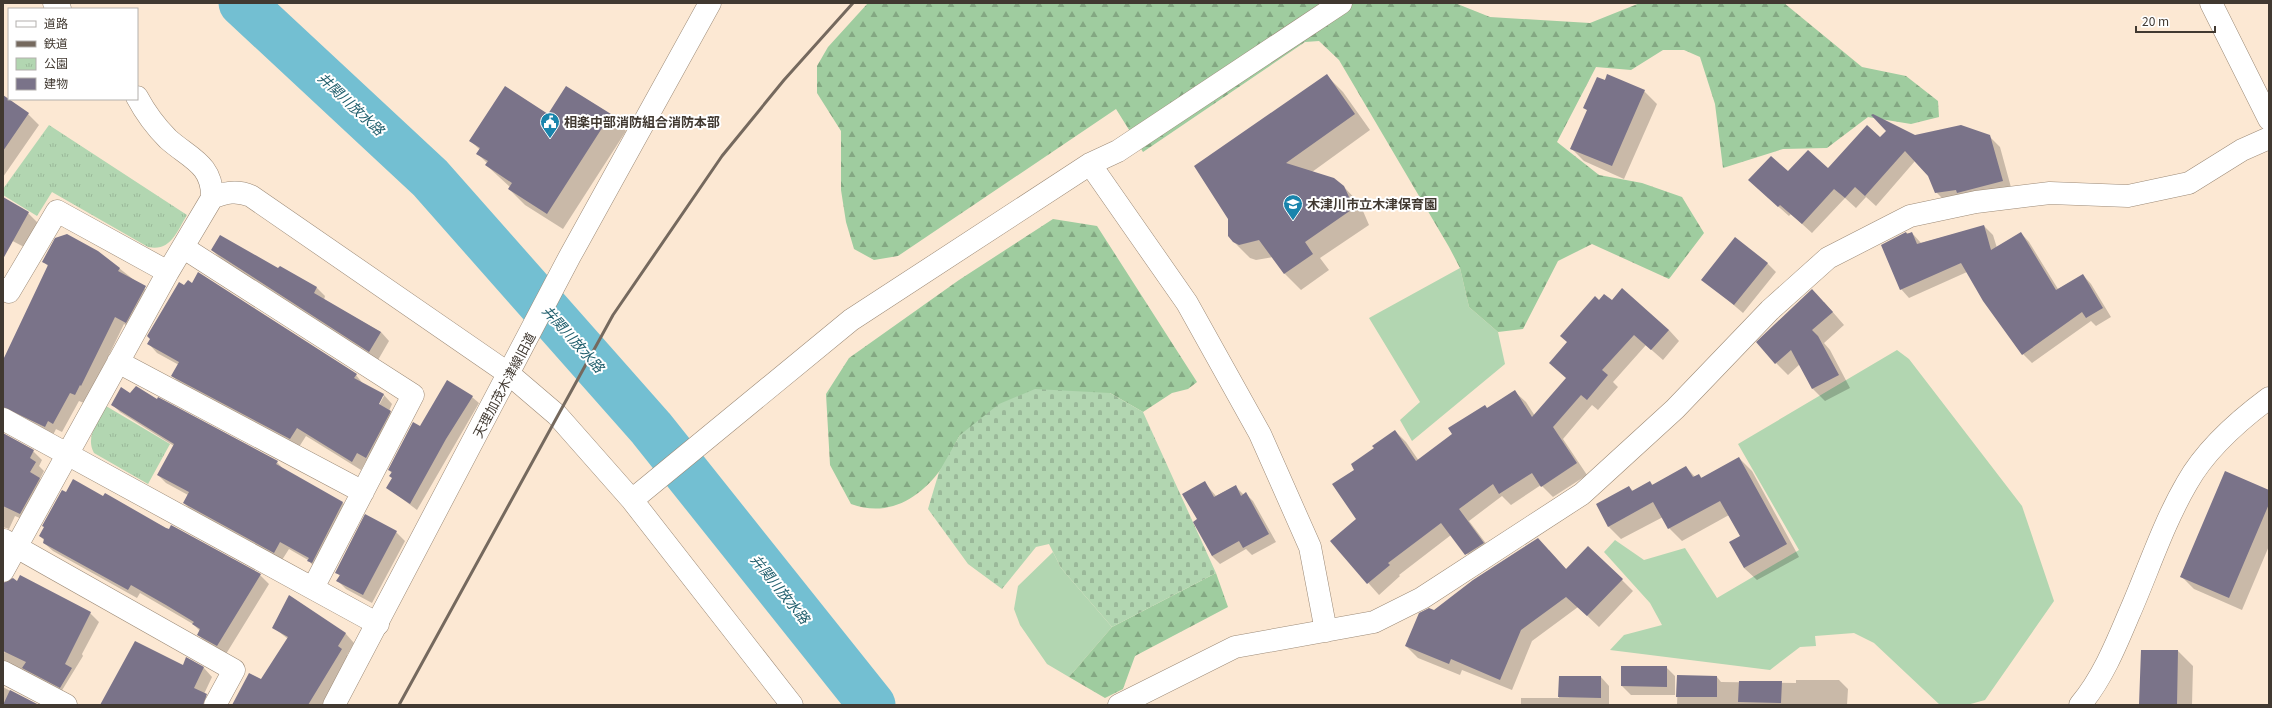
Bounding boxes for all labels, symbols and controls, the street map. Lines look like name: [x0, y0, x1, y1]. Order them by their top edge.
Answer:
legend: [8, 8, 138, 100]
scale bar: [2136, 8, 2215, 34]
text: 20 m: [2142, 12, 2169, 29]
text: 道路: [44, 14, 68, 31]
text: 鉄道: [44, 34, 68, 51]
text: 公園: [44, 54, 68, 71]
water label: 井関川放水路: [314, 67, 390, 140]
text: 建物: [44, 74, 68, 91]
public building icon: 相楽中部消防組合消防本部: [539, 111, 561, 139]
place label: 相楽中部消防組合消防本部: [564, 112, 720, 131]
school or university icon: 木津川市立木津保育園: [1282, 193, 1304, 221]
place label: 木津川市立木津保育園: [1307, 194, 1437, 213]
water label: 井関川放水路: [538, 300, 610, 377]
street label: 天理加茂木津線旧道: [468, 329, 539, 441]
water label: 井関川放水路: [747, 549, 816, 628]

